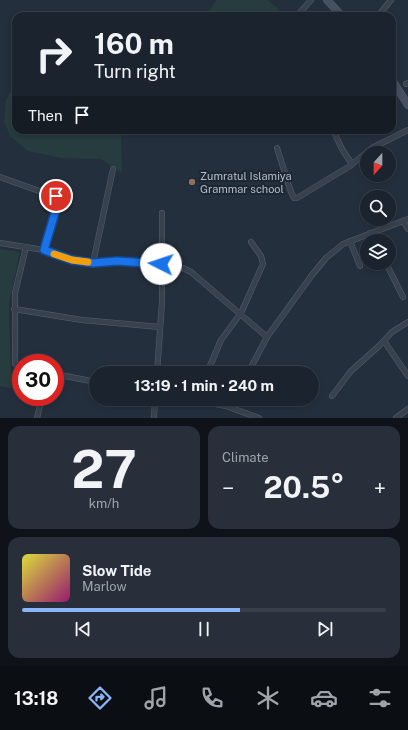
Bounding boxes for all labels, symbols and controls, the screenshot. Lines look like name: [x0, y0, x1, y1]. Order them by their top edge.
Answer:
text: 160 m: [94, 27, 174, 60]
icon: right: [28, 28, 80, 80]
text: Turn right: [94, 61, 176, 82]
icon: arrive: [71, 104, 93, 126]
text: Then: [28, 107, 63, 124]
north arrow: [360, 146, 396, 182]
map controls: [360, 146, 396, 270]
place label: Zumratul Islamiya Grammar school: [200, 170, 292, 195]
marker: Zumratul Islamiya Grammar school: [187, 177, 197, 187]
pin: [39, 179, 73, 213]
icon: arrive: [45, 185, 67, 207]
button: search: [360, 190, 396, 226]
button: layers: [360, 234, 396, 270]
position arrow: [140, 243, 182, 285]
speed limit sign: 30: [12, 354, 64, 406]
text: 13:19 · 1 min · 240 m: [134, 377, 274, 394]
text: 27: [71, 439, 137, 500]
text: Climate: [222, 450, 269, 465]
text: 20.5°: [264, 469, 344, 505]
text: −: [222, 475, 234, 501]
text: +: [374, 475, 386, 501]
text: km/h: [89, 496, 119, 511]
text: Slow Tide: [82, 562, 151, 579]
text: Marlow: [82, 579, 127, 594]
icon: previous: [72, 618, 94, 640]
icon: pause: [193, 618, 215, 640]
icon: next: [314, 618, 336, 640]
icon: directions: [86, 684, 114, 712]
icon: music: [142, 684, 170, 712]
icon: phone: [198, 684, 226, 712]
icon: climate: [254, 684, 282, 712]
icon: car: [310, 684, 338, 712]
icon: filters: [366, 684, 394, 712]
text: 13:18: [14, 688, 58, 709]

